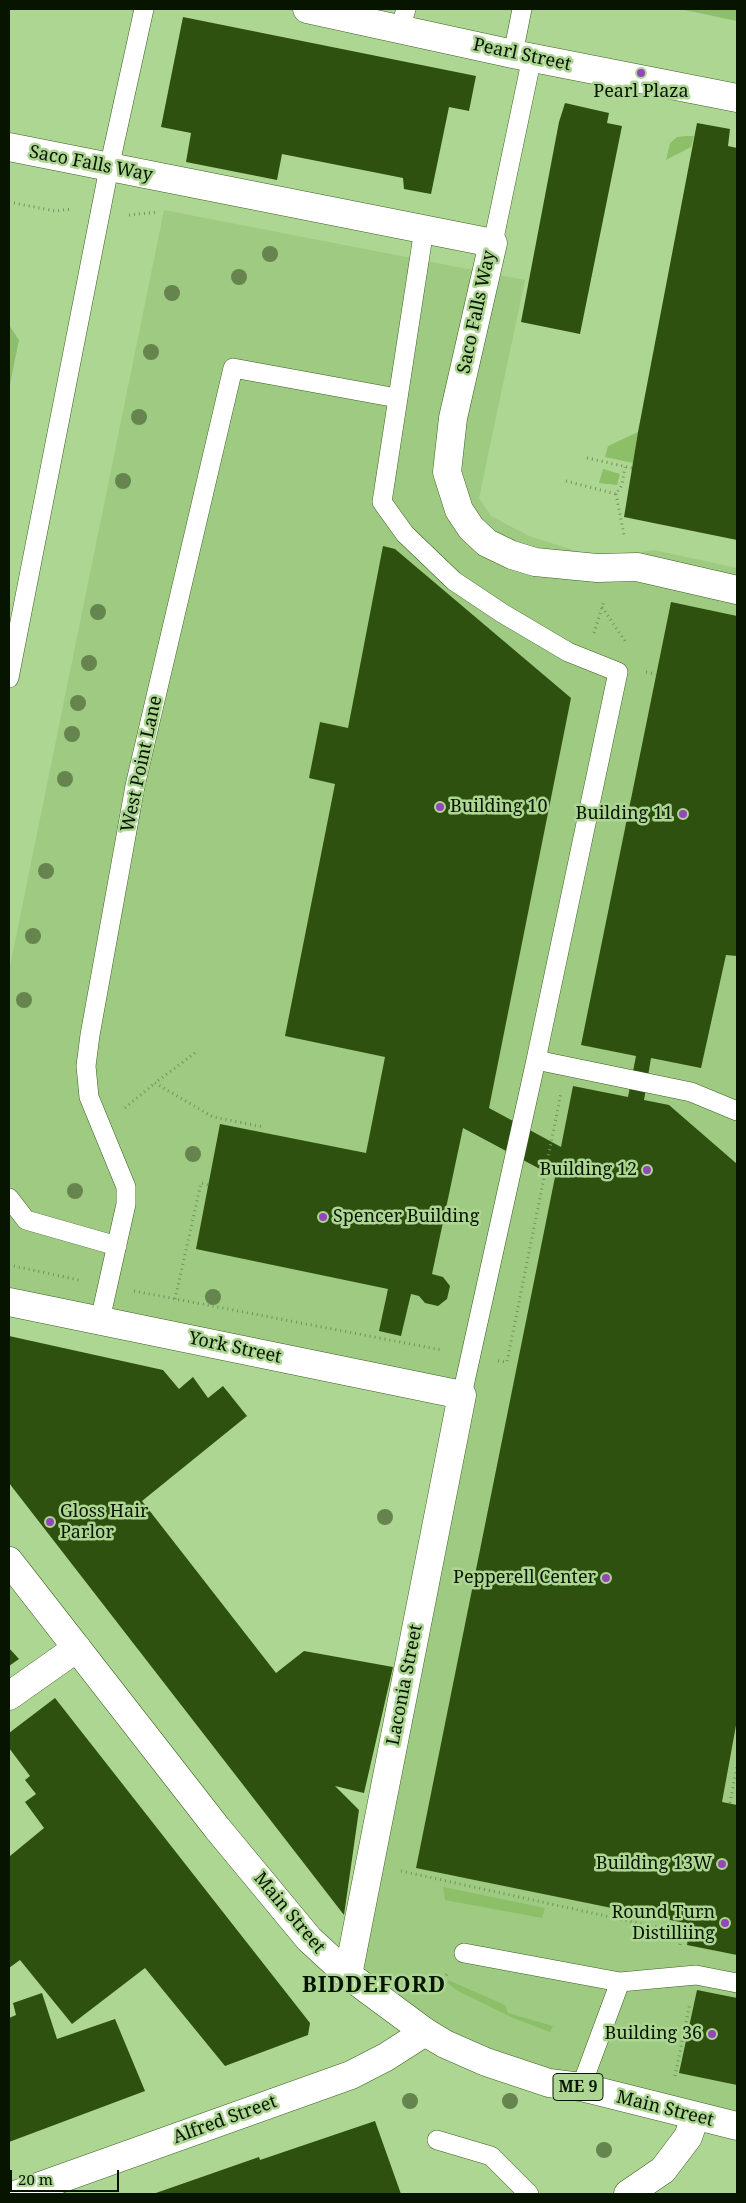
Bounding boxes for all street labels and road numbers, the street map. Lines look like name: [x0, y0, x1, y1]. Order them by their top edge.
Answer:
street label: Pearl Street: [471, 34, 573, 76]
street label: Saco Falls Way: [27, 141, 155, 187]
street label: Saco Falls Way: [453, 248, 501, 376]
street label: West Point Lane: [117, 694, 167, 834]
street label: York Street: [187, 1328, 283, 1368]
street label: Laconia Street: [383, 1623, 427, 1747]
street label: Main Street: [249, 1868, 329, 1958]
road number: ME 9: [553, 2074, 603, 2100]
street label: Main Street: [614, 2087, 716, 2131]
street label: Alfred Street: [170, 2091, 280, 2149]

